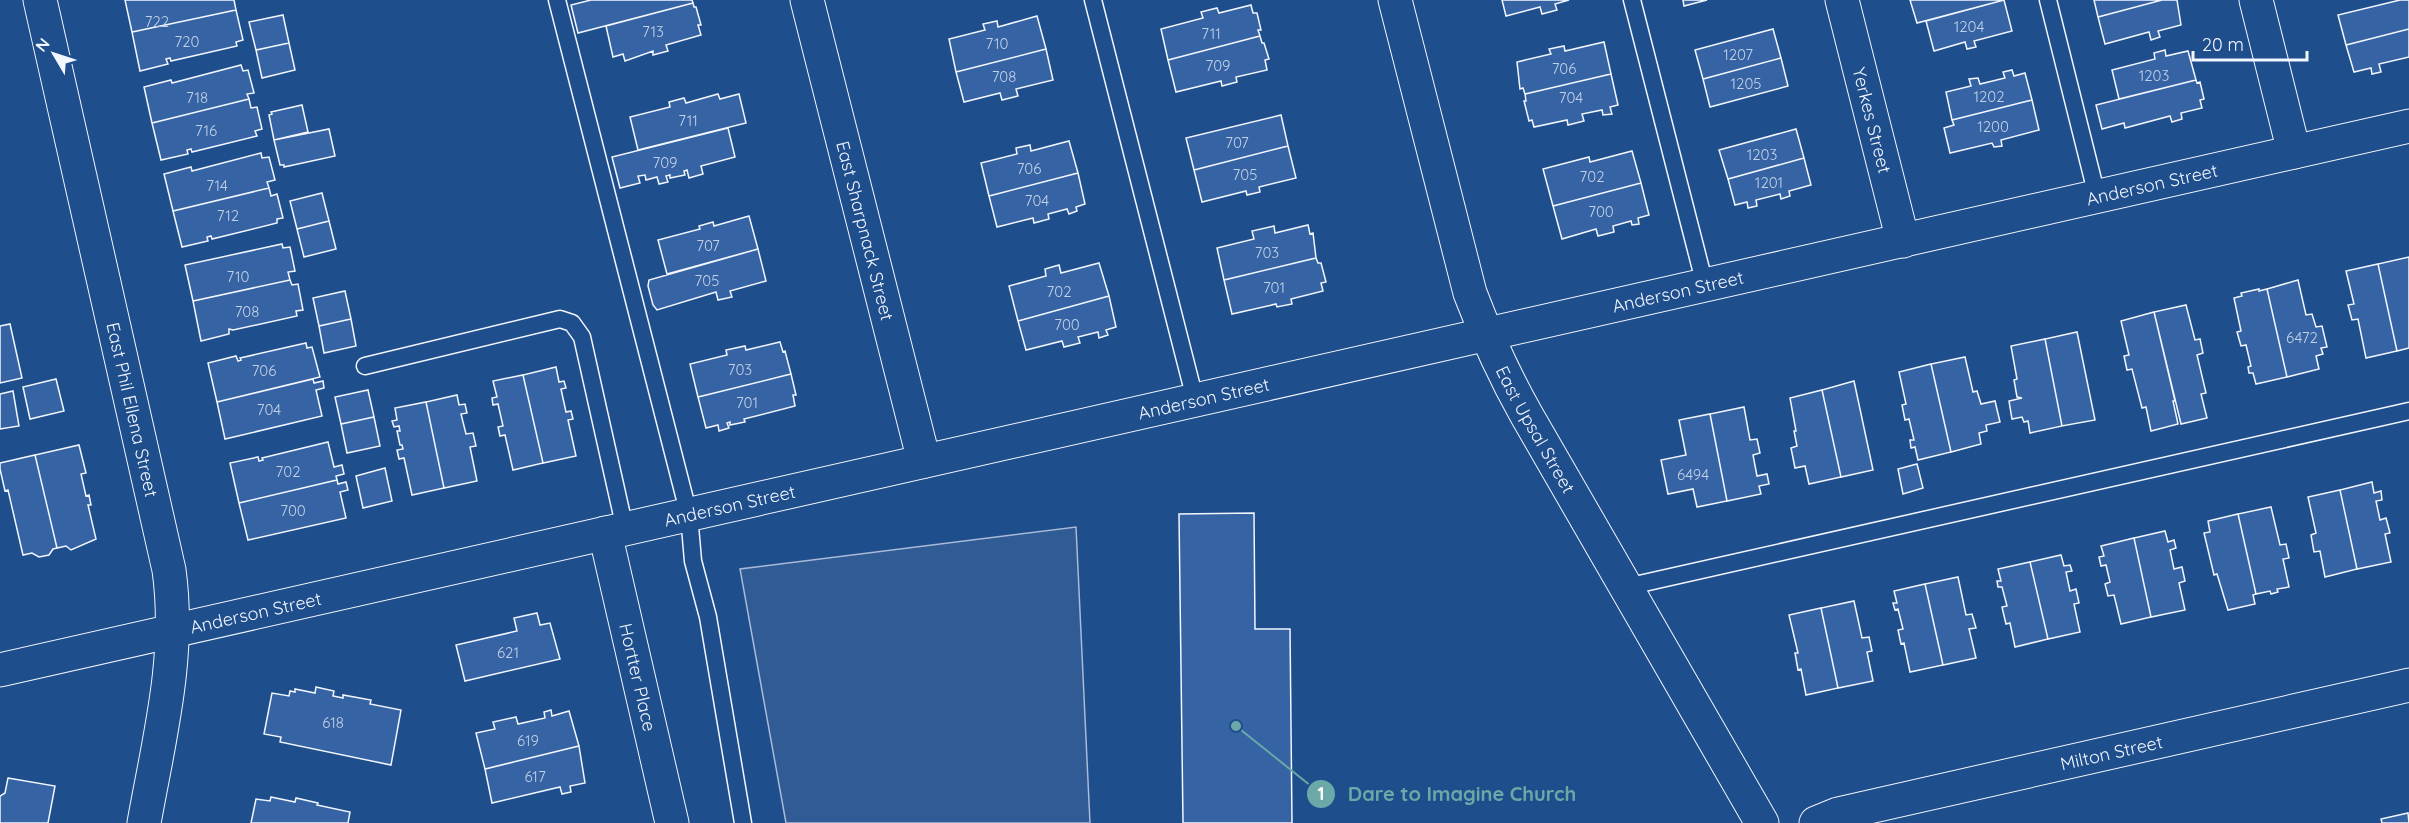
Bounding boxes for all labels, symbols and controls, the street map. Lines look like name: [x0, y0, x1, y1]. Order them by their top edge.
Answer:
house number: 722: [145, 12, 169, 31]
house number: 1204: [1954, 17, 1984, 36]
house number: 713: [642, 22, 664, 41]
north arrow: [24, 24, 84, 84]
house number: 711: [1201, 24, 1221, 43]
scale bar: [2193, 24, 2307, 62]
house number: 720: [175, 32, 200, 51]
text: 20 m: [2202, 33, 2244, 56]
text: N: [31, 34, 54, 55]
house number: 710: [986, 34, 1009, 53]
house number: 1207: [1723, 45, 1753, 64]
house number: 709: [1206, 56, 1231, 75]
house number: 706: [1552, 59, 1576, 78]
street label: Yerkes Street: [1848, 65, 1897, 176]
house number: 1203: [2139, 66, 2169, 85]
house number: 708: [992, 67, 1016, 86]
house number: 1205: [1731, 74, 1761, 93]
house number: 1202: [1973, 87, 2005, 106]
house number: 718: [186, 88, 208, 107]
house number: 704: [1559, 88, 1583, 107]
house number: 711: [678, 111, 698, 130]
house number: 1200: [1977, 117, 2009, 136]
house number: 716: [195, 121, 217, 140]
house number: 707: [1225, 133, 1249, 152]
street label: East Sharpnack Street: [832, 139, 899, 323]
house number: 1203: [1747, 145, 1777, 164]
house number: 709: [653, 153, 678, 172]
street label: Anderson Street: [2084, 158, 2220, 210]
house number: 706: [1017, 159, 1041, 178]
house number: 705: [1233, 165, 1257, 184]
house number: 702: [1580, 167, 1604, 186]
house number: 1201: [1755, 173, 1783, 192]
house number: 714: [206, 176, 228, 195]
house number: 704: [1025, 191, 1049, 210]
house number: 700: [1588, 202, 1614, 221]
house number: 712: [217, 206, 239, 225]
house number: 707: [696, 236, 720, 255]
house number: 703: [1255, 243, 1279, 262]
street label: Anderson Street: [1610, 265, 1746, 317]
house number: 710: [227, 267, 250, 286]
house number: 705: [695, 271, 719, 290]
house number: 701: [1263, 278, 1285, 297]
house number: 702: [1047, 282, 1071, 301]
house number: 708: [235, 302, 259, 321]
house number: 700: [1054, 315, 1080, 334]
street label: East Phil Ellena Street: [102, 320, 164, 499]
house number: 6472: [2286, 328, 2318, 347]
house number: 703: [728, 360, 752, 379]
house number: 706: [252, 361, 276, 380]
street label: East Upsal Street: [1491, 362, 1581, 497]
street label: Anderson Street: [1136, 372, 1272, 424]
house number: 701: [736, 393, 758, 412]
house number: 704: [257, 400, 281, 419]
house number: 702: [276, 462, 300, 481]
house number: 6494: [1677, 465, 1709, 484]
street label: Anderson Street: [662, 479, 798, 531]
house number: 700: [280, 501, 306, 520]
street label: Anderson Street: [188, 586, 323, 638]
street label: Hortter Place: [615, 621, 662, 733]
house number: 621: [497, 643, 519, 662]
house number: 618: [322, 713, 344, 732]
street label: Milton Street: [2058, 730, 2165, 775]
house number: 619: [517, 731, 539, 750]
house number: 617: [524, 767, 546, 786]
callout: Dare to Imagine Church: [1306, 775, 1588, 813]
text: Dare to Imagine Church: [1348, 781, 1576, 806]
text: 1: [1317, 782, 1325, 805]

